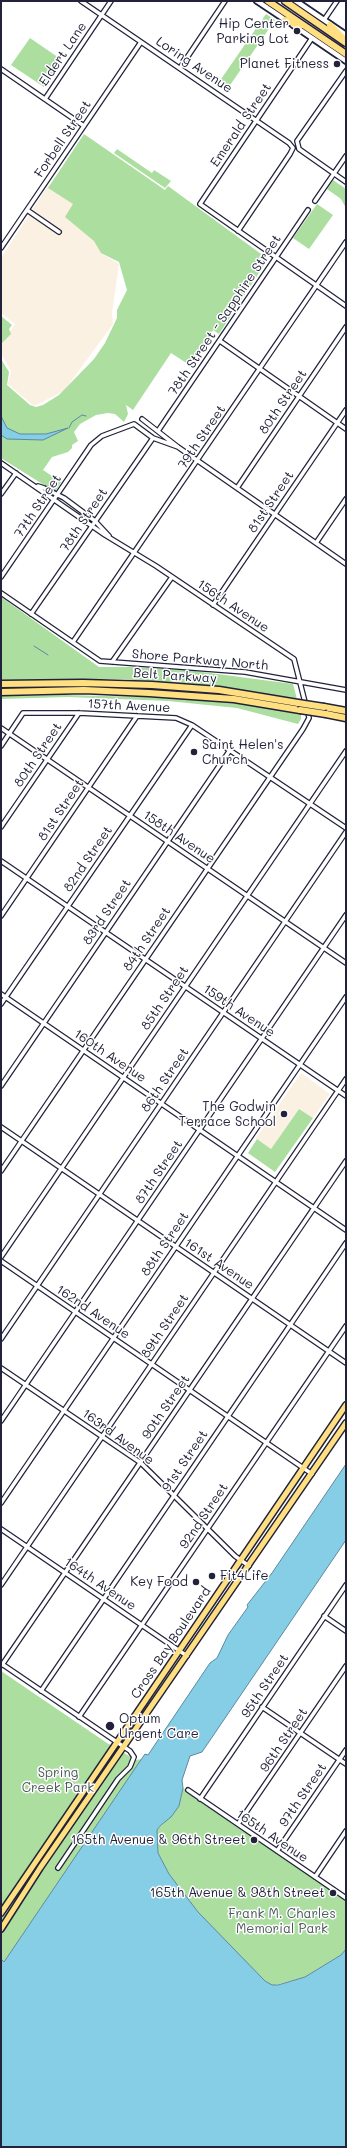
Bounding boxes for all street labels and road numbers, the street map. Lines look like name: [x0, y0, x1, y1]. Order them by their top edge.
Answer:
street label: Eldert Lane: [36, 19, 90, 89]
street label: Loring Avenue: [153, 34, 235, 96]
street label: Emerald Street: [207, 80, 275, 170]
street label: Forbell Street: [31, 97, 95, 181]
street label: 78th Street - Sapphire Street: [165, 232, 285, 398]
street label: 80th Street: [256, 367, 310, 437]
street label: 79th Street: [175, 402, 229, 472]
street label: 81st Street: [245, 468, 297, 536]
street label: 77th Street: [11, 471, 65, 541]
street label: 78th Street: [57, 485, 111, 555]
street label: 156th Avenue: [194, 576, 272, 636]
street label: Shore Parkway North: [131, 646, 269, 674]
street label: Belt Parkway: [133, 665, 217, 687]
street label: 157th Avenue: [87, 696, 171, 716]
street label: 80th Street: [11, 720, 65, 790]
street label: 81st Street: [35, 776, 87, 844]
street label: 158th Avenue: [140, 807, 218, 867]
street label: 82nd Street: [60, 823, 116, 895]
street label: 83rd Street: [79, 876, 135, 948]
street label: 84th Street: [120, 904, 174, 974]
street label: 85th Street: [138, 963, 192, 1033]
street label: 159th Avenue: [200, 981, 278, 1041]
street label: 160th Avenue: [71, 1026, 149, 1086]
street label: 86th Street: [138, 1045, 192, 1115]
street label: 87th Street: [132, 1137, 186, 1207]
street label: 88th Street: [138, 1209, 192, 1279]
street label: 161st Avenue: [181, 1235, 257, 1293]
street label: 162nd Avenue: [53, 1282, 133, 1342]
street label: 89th Street: [138, 1291, 192, 1361]
street label: 90th Street: [139, 1372, 193, 1442]
street label: 163rd Avenue: [79, 1406, 157, 1468]
street label: 91st Street: [159, 1427, 211, 1495]
street label: 92nd Street: [176, 1480, 232, 1552]
street label: 164th Avenue: [61, 1554, 139, 1614]
street label: Cross Bay Boulevard: [128, 1584, 214, 1702]
street label: 95th Street: [238, 1651, 292, 1721]
street label: 96th Street: [257, 1705, 311, 1775]
street label: 97th Street: [276, 1760, 330, 1830]
street label: 165th Avenue: [233, 1806, 311, 1866]

